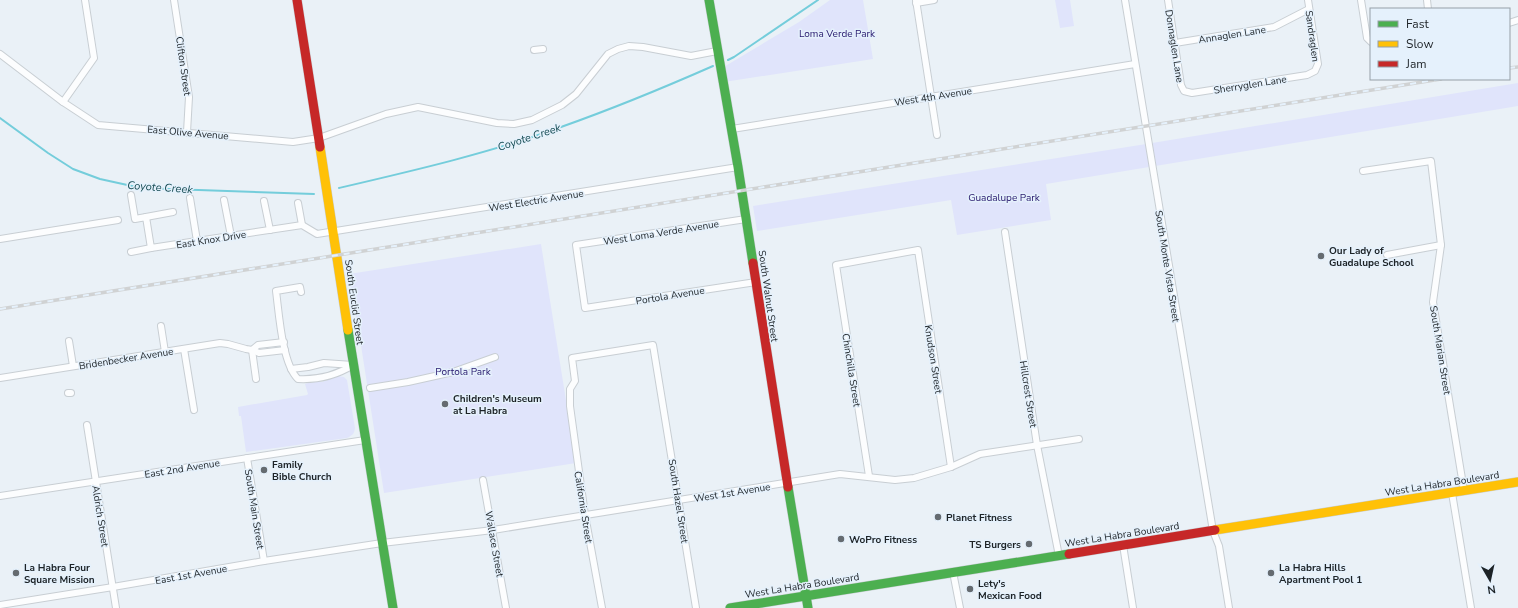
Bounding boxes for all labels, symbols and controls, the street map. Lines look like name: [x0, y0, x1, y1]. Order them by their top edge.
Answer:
legend: [1370, 8, 1510, 80]
street label: Donnaglen Lane: [1161, 9, 1187, 84]
street label: Sandraglen: [1301, 10, 1323, 63]
text: Fast: [1406, 16, 1429, 32]
street label: Annaglen Lane: [1197, 23, 1267, 47]
park label: Loma Verde Park: [799, 27, 876, 41]
street label: Clifton Street: [172, 36, 194, 97]
text: Slow: [1406, 36, 1434, 52]
text: Jam: [1405, 56, 1427, 72]
street label: Sherryglen Lane: [1213, 72, 1288, 98]
street label: West 4th Avenue: [893, 84, 973, 110]
water label: Coyote Creek: [496, 120, 563, 155]
street label: East Olive Avenue: [147, 122, 229, 144]
water label: Coyote Creek: [127, 178, 194, 197]
street label: West Electric Avenue: [488, 187, 585, 215]
park label: Guadalupe Park: [968, 191, 1041, 205]
street label: South Monte Vista Street: [1151, 209, 1183, 323]
street label: West Loma Verde Avenue: [602, 217, 720, 249]
street label: East Knox Drive: [175, 228, 247, 252]
place label: Our Lady of Guadalupe School: [1329, 244, 1415, 270]
street label: South Walnut Street: [755, 249, 781, 343]
marker: Our Lady of Guadalupe School: [1316, 251, 1326, 261]
street label: South Euclid Street: [341, 259, 367, 346]
street label: Portola Avenue: [635, 284, 706, 308]
street label: South Marian Street: [1426, 305, 1454, 396]
street label: Knudson Street: [921, 324, 945, 395]
street label: Chinchilla Street: [838, 332, 864, 408]
street label: Bridenbecker Avenue: [78, 345, 174, 373]
street label: Hillcrest Street: [1016, 360, 1040, 429]
park label: Portola Park: [435, 365, 492, 379]
place label: Children's Museum at La Habra: [453, 392, 542, 418]
marker: Children's Museum at La Habra: [440, 399, 450, 409]
street label: East 2nd Avenue: [144, 456, 221, 482]
place label: Family Bible Church: [272, 458, 332, 484]
street label: South Hazel Street: [664, 458, 692, 545]
marker: Family Bible Church: [259, 465, 269, 475]
street label: South Main Street: [241, 468, 267, 551]
street label: West La Habra Boulevard: [1384, 468, 1501, 500]
street label: California Street: [570, 470, 596, 545]
street label: West 1st Avenue: [693, 480, 771, 506]
street label: Aldrich Street: [88, 484, 112, 548]
street label: Wallace Street: [481, 510, 507, 579]
place label: Planet Fitness: [946, 511, 1012, 525]
marker: Planet Fitness: [933, 512, 943, 522]
street label: West La Habra Boulevard: [1064, 519, 1181, 551]
place label: WoPro Fitness: [849, 533, 917, 547]
marker: WoPro Fitness: [836, 534, 846, 544]
place label: TS Burgers: [969, 538, 1021, 552]
marker: TS Burgers: [1024, 539, 1034, 549]
north arrow: [1470, 560, 1510, 600]
place label: La Habra Four Square Mission: [24, 561, 95, 587]
place label: La Habra Hills Apartment Pool 1: [1279, 561, 1362, 587]
street label: East 1st Avenue: [154, 562, 228, 588]
marker: La Habra Four Square Mission: [11, 568, 21, 578]
marker: La Habra Hills Apartment Pool 1: [1266, 568, 1276, 578]
street label: West La Habra Boulevard: [744, 570, 861, 602]
place label: Lety's Mexican Food: [978, 577, 1042, 603]
text: N: [1486, 581, 1497, 597]
marker: Lety's Mexican Food: [965, 584, 975, 594]

